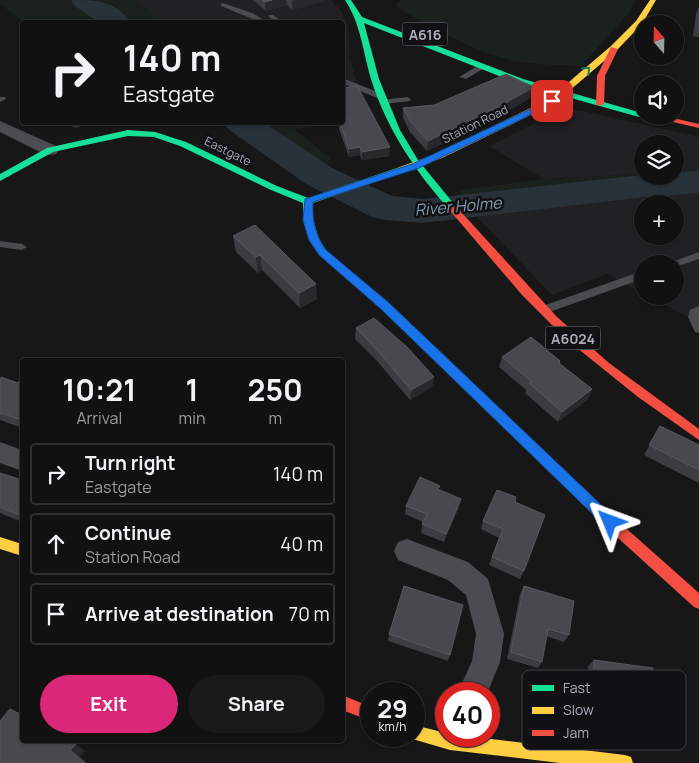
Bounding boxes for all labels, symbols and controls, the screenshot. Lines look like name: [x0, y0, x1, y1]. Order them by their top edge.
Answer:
north arrow: [634, 15, 684, 65]
map controls: [634, 15, 684, 305]
road number: A616: [402, 22, 448, 46]
text: 140 m: [123, 34, 221, 82]
icon: right: [40, 40, 105, 105]
one-way arrow: [581, 67, 590, 76]
button: sound: [634, 75, 684, 125]
text: Eastgate: [123, 79, 215, 109]
pin: [531, 80, 573, 122]
icon: arrive: [538, 87, 566, 115]
street label: Station Road: [439, 101, 511, 147]
street label: Eastgate: [202, 132, 254, 170]
button: layers: [634, 135, 684, 185]
water label: River Holme: [414, 191, 504, 221]
button: +: [634, 195, 684, 245]
button: −: [634, 255, 684, 305]
road number: A6024: [546, 326, 600, 349]
text: 10:21: [62, 369, 136, 410]
text: 1: [185, 369, 199, 410]
text: 250: [248, 369, 303, 410]
text: Arrival: [76, 407, 122, 429]
text: min: [179, 407, 205, 429]
text: m: [268, 407, 282, 429]
text: Turn right: [85, 450, 175, 476]
icon: right: [42, 460, 70, 488]
text: 140 m: [273, 461, 323, 487]
text: Eastgate: [85, 476, 152, 498]
position arrow: [583, 495, 635, 547]
text: Continue: [85, 520, 171, 546]
icon: ahead: [42, 530, 70, 558]
text: 40 m: [280, 531, 323, 557]
text: Station Road: [85, 546, 180, 568]
icon: arrive: [42, 600, 70, 628]
text: Arrive at destination: [85, 601, 274, 627]
text: 70 m: [289, 601, 330, 627]
legend: [522, 670, 686, 750]
button: Exit: [40, 675, 178, 733]
button: Share: [188, 675, 325, 733]
text: Fast: [563, 678, 591, 697]
speed limit sign: 40: [435, 682, 500, 747]
text: 29: [377, 691, 408, 726]
text: Slow: [563, 700, 594, 719]
text: km/h: [379, 718, 406, 735]
text: Jam: [563, 723, 589, 742]

